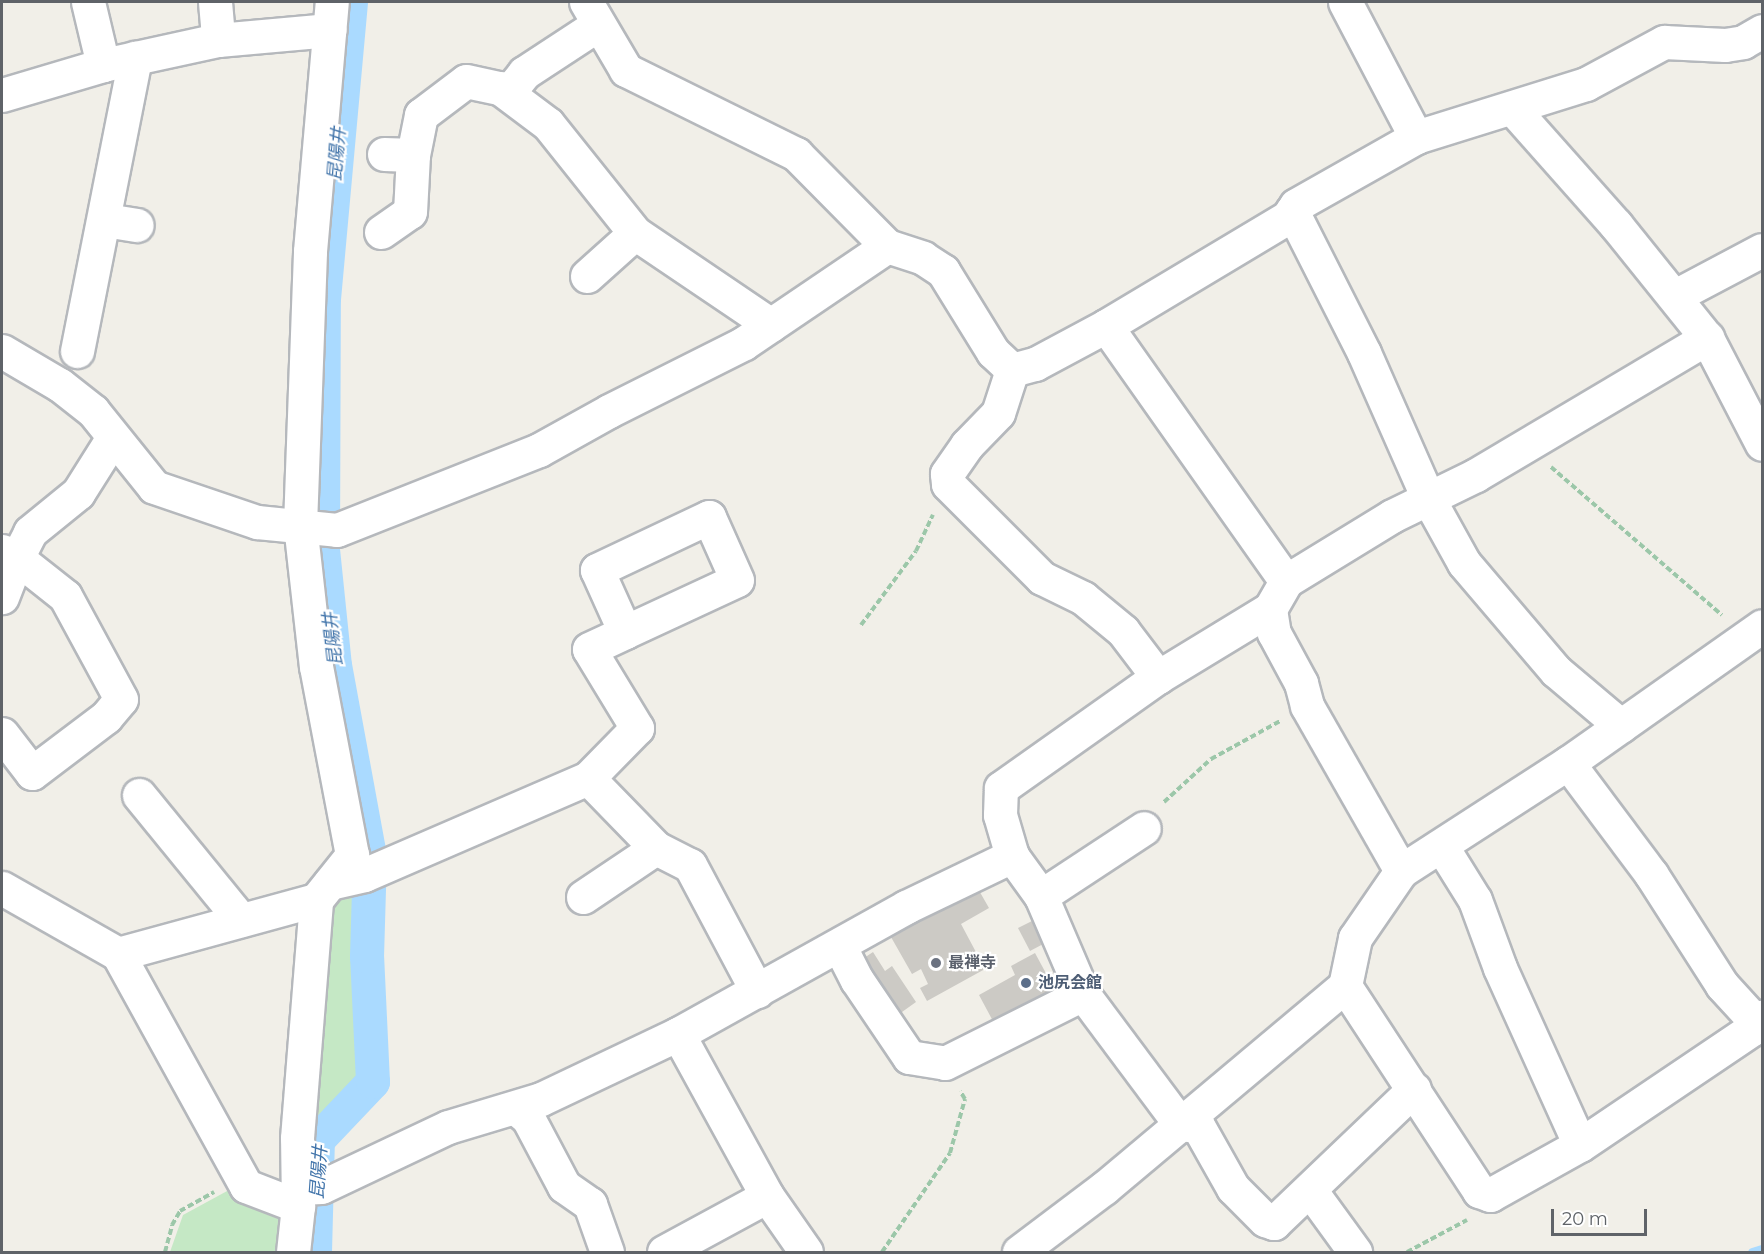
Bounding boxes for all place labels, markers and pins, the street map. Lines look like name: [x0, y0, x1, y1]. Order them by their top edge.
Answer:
place label: 最禅寺: [948, 953, 996, 973]
marker: 最禅寺: [929, 956, 943, 970]
place label: 池尻会館: [1038, 973, 1102, 993]
marker: 池尻会館: [1019, 976, 1033, 990]

